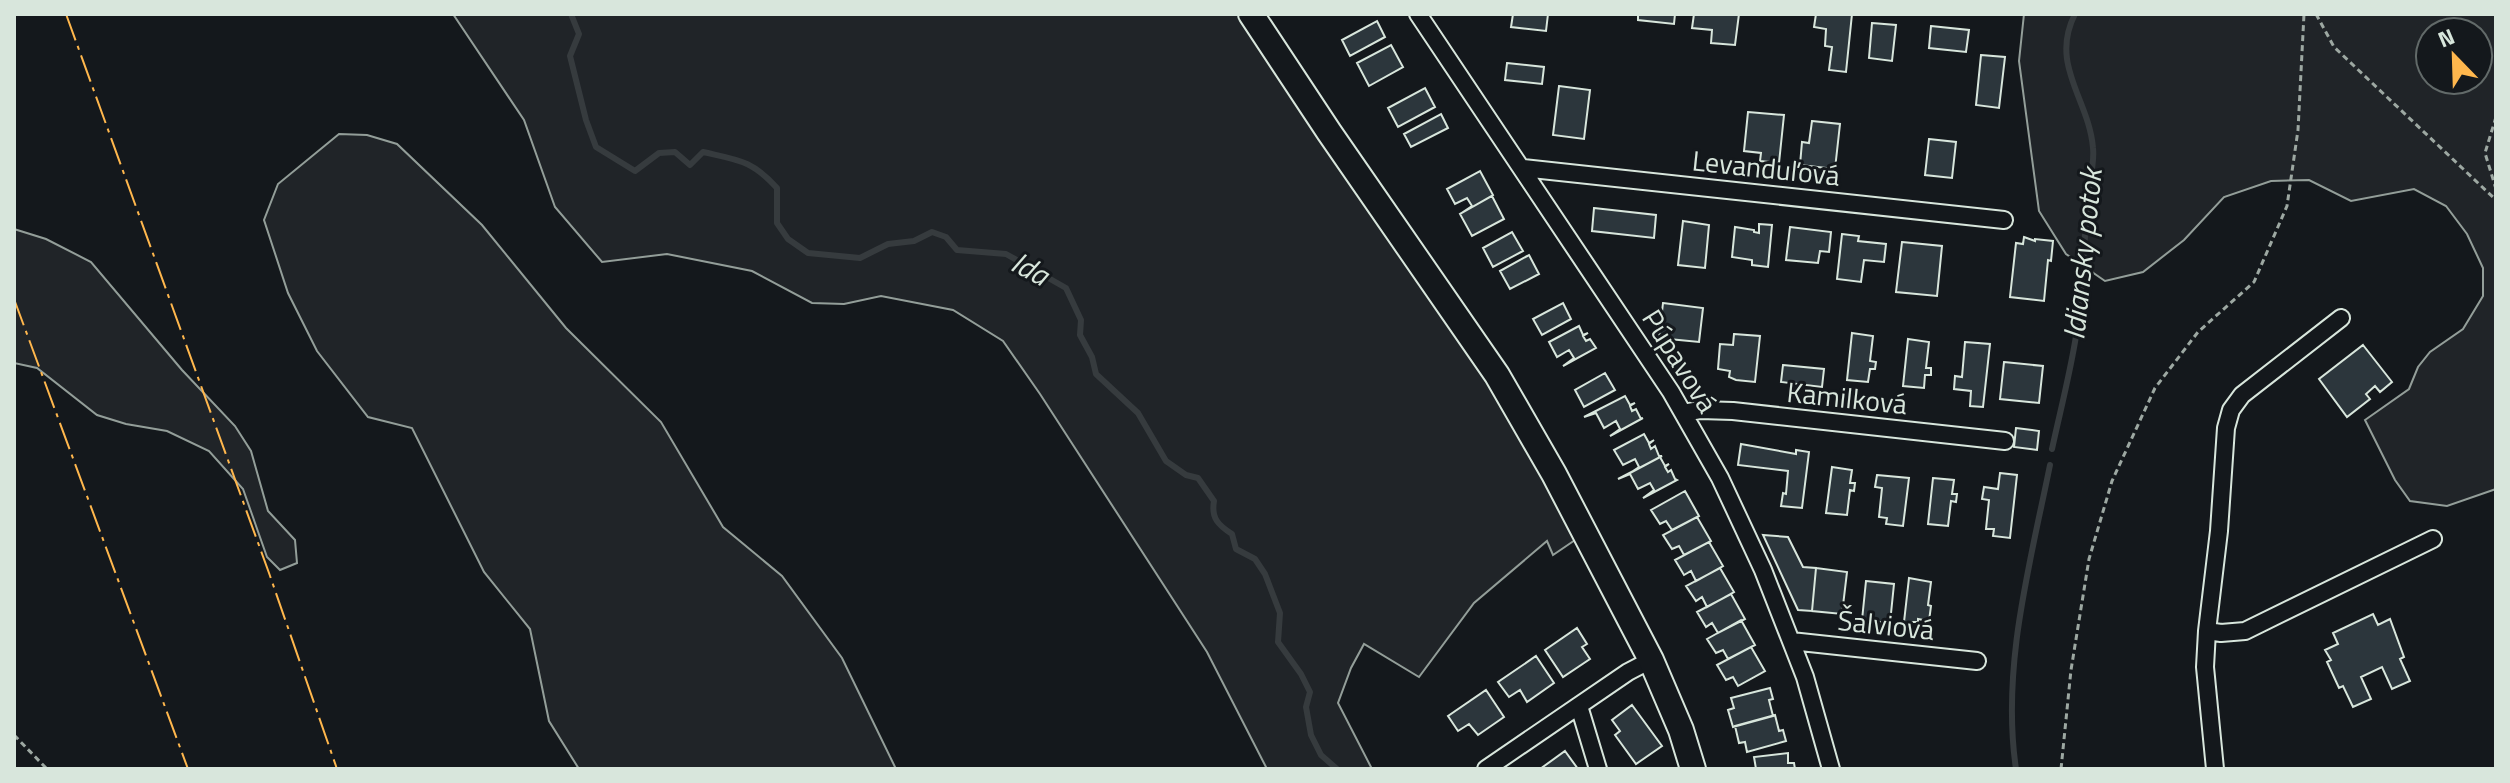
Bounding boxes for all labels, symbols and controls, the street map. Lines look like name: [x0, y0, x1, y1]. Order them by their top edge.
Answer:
north arrow: [2414, 16, 2494, 96]
text: N: [2433, 19, 2460, 56]
street label: Levanduľová: [1690, 138, 1842, 197]
water label: Idiansky potok: [2050, 162, 2114, 342]
water label: Ida: [1003, 239, 1059, 298]
street label: Púpavová: [1632, 301, 1729, 421]
street label: Kamilková: [1785, 370, 1909, 425]
street label: Šalviová: [1836, 598, 1937, 651]

